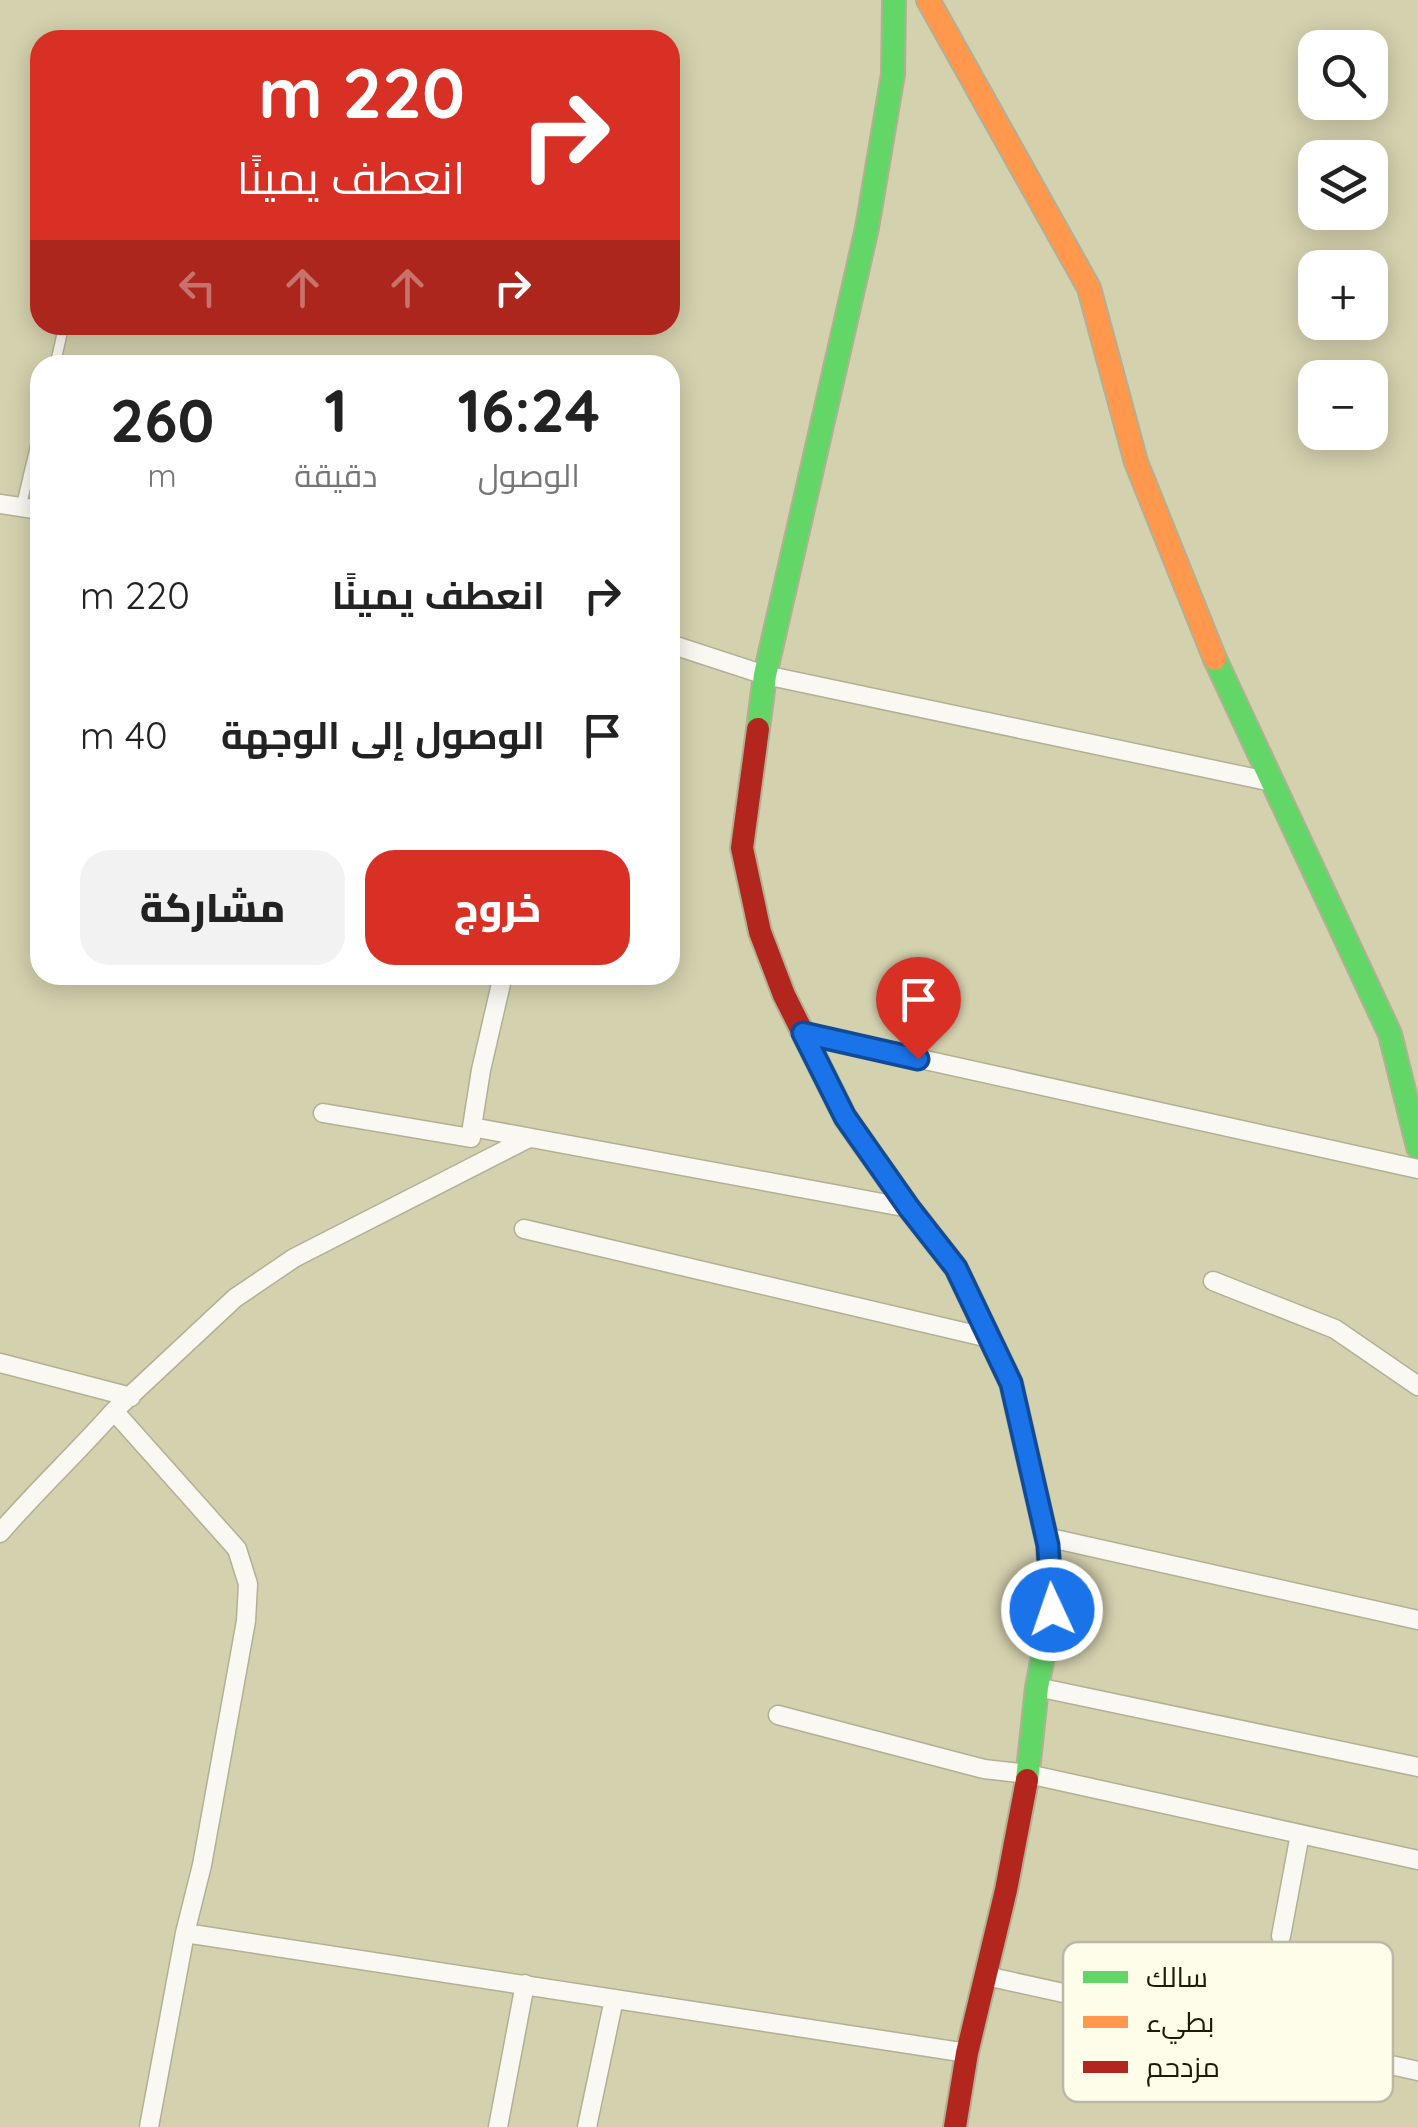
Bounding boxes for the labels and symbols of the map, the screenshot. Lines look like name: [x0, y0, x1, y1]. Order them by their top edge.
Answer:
pin: [876, 957, 961, 1060]
position arrow: [1000, 1558, 1104, 1662]
legend: [1063, 1942, 1393, 2102]
text: سالك: [1146, 1959, 1208, 1994]
text: بطيء: [1146, 2004, 1214, 2044]
text: مزدحم: [1146, 2049, 1220, 2087]

